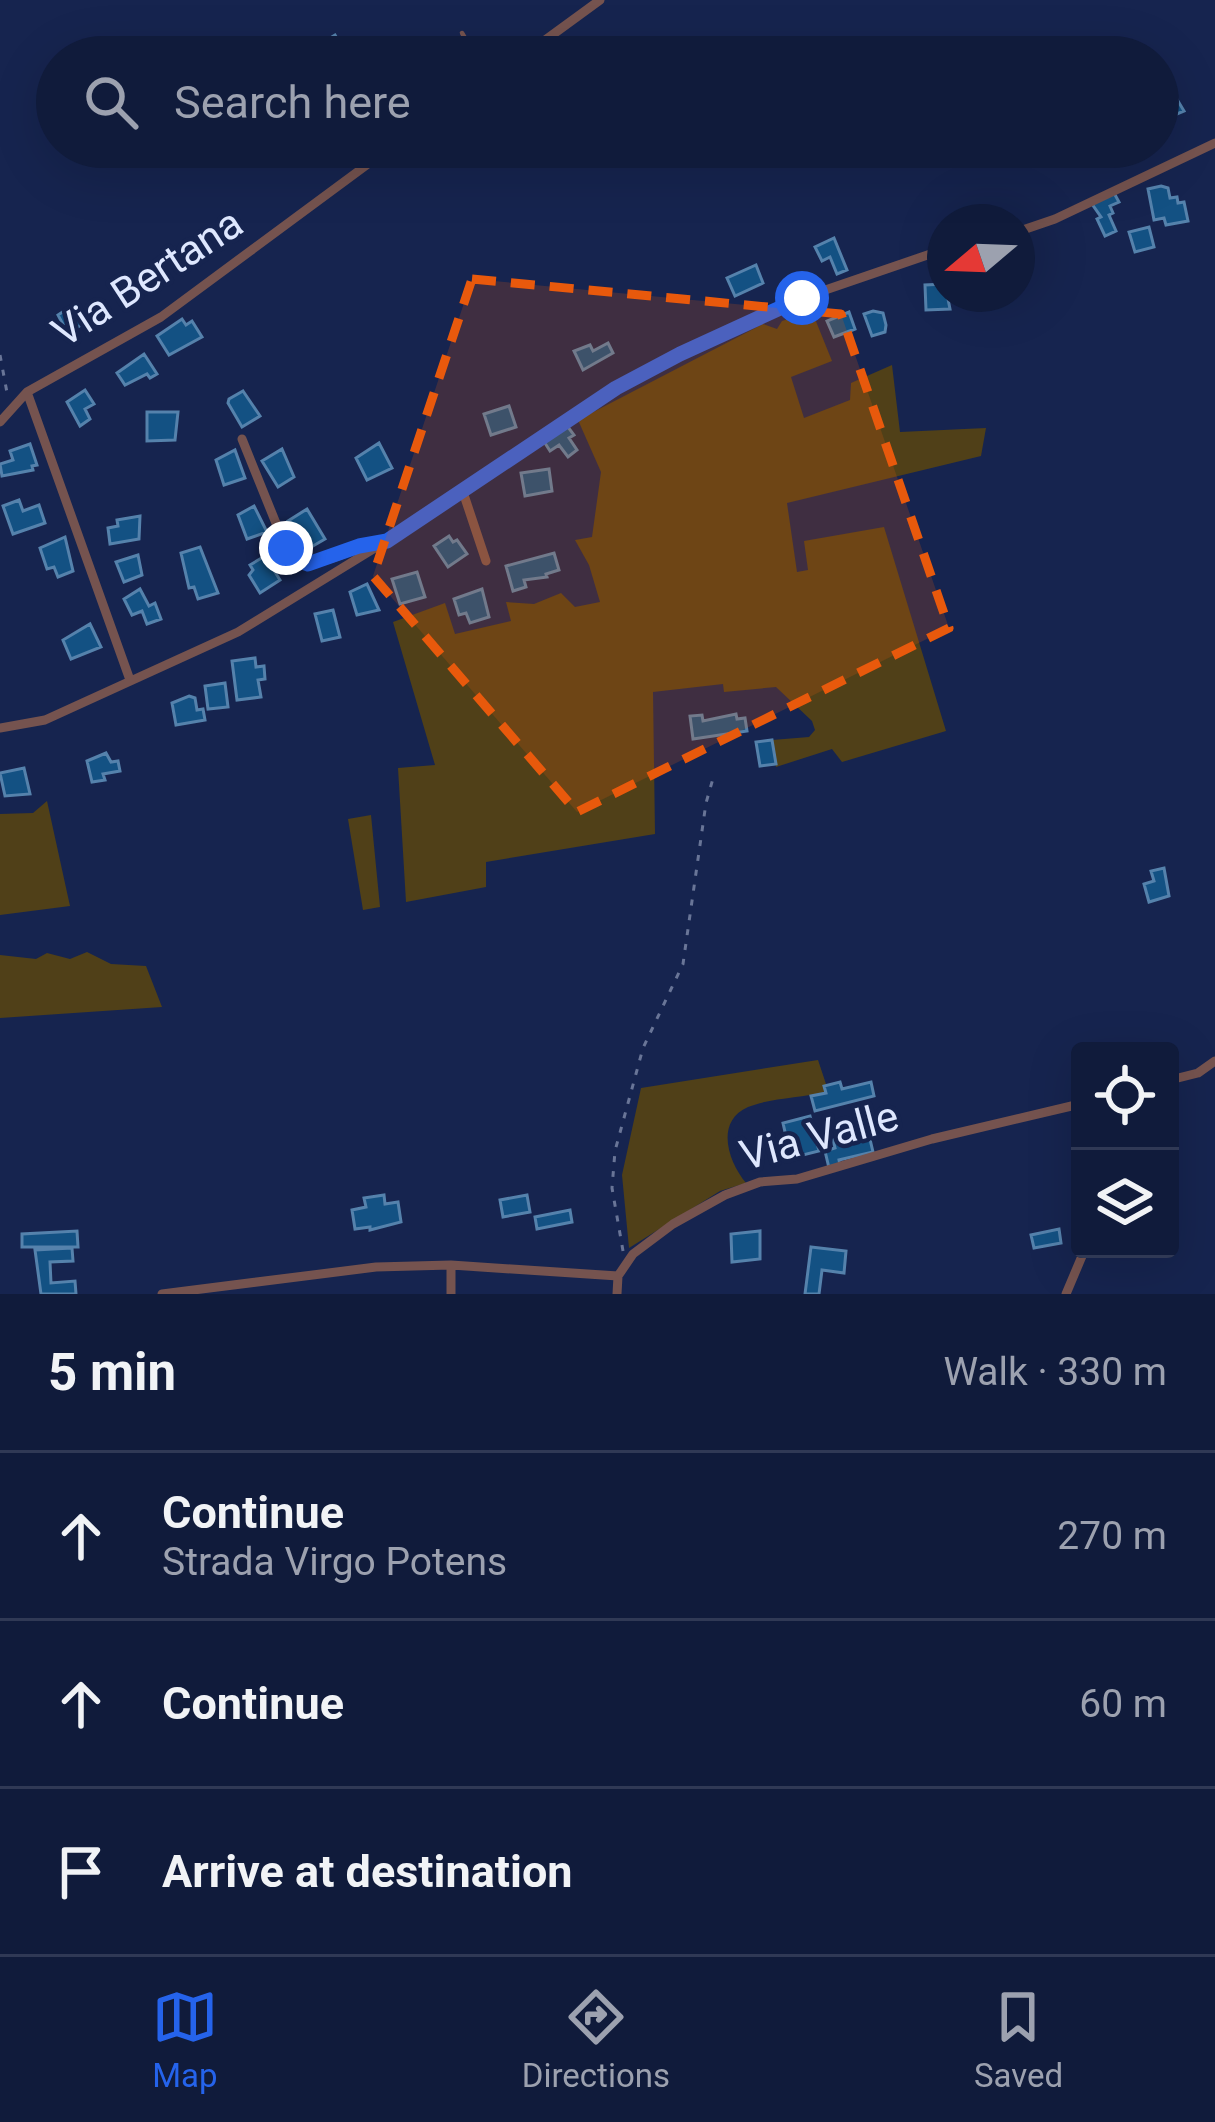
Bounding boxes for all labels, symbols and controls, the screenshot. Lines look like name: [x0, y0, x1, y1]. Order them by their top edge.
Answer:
search box: [36, 36, 1179, 168]
icon: search: [78, 69, 144, 135]
text: Search here: [174, 76, 411, 129]
street label: Via Bertana: [43, 198, 251, 357]
north arrow: [927, 204, 1035, 312]
route start: [775, 271, 829, 325]
route end: [259, 521, 313, 575]
map controls: [1071, 1042, 1179, 1258]
button: locate: [1071, 1042, 1179, 1150]
street label: Via Valle: [735, 1091, 903, 1180]
button: layers: [1071, 1150, 1179, 1258]
text: 5 min: [48, 1343, 176, 1402]
text: Walk · 330 m: [943, 1349, 1167, 1395]
text: Continue: [162, 1486, 344, 1539]
icon: ahead: [48, 1503, 114, 1569]
text: 270 m: [1057, 1513, 1167, 1559]
text: Strada Virgo Potens: [162, 1539, 507, 1585]
icon: ahead: [48, 1671, 114, 1737]
text: Continue: [162, 1677, 344, 1730]
text: 60 m: [1079, 1681, 1167, 1727]
icon: arrive: [48, 1839, 114, 1905]
text: Arrive at destination: [162, 1845, 573, 1898]
tab: Map: [152, 1984, 218, 2095]
tab: Directions: [522, 1984, 670, 2095]
tab: Saved: [974, 1984, 1063, 2095]

